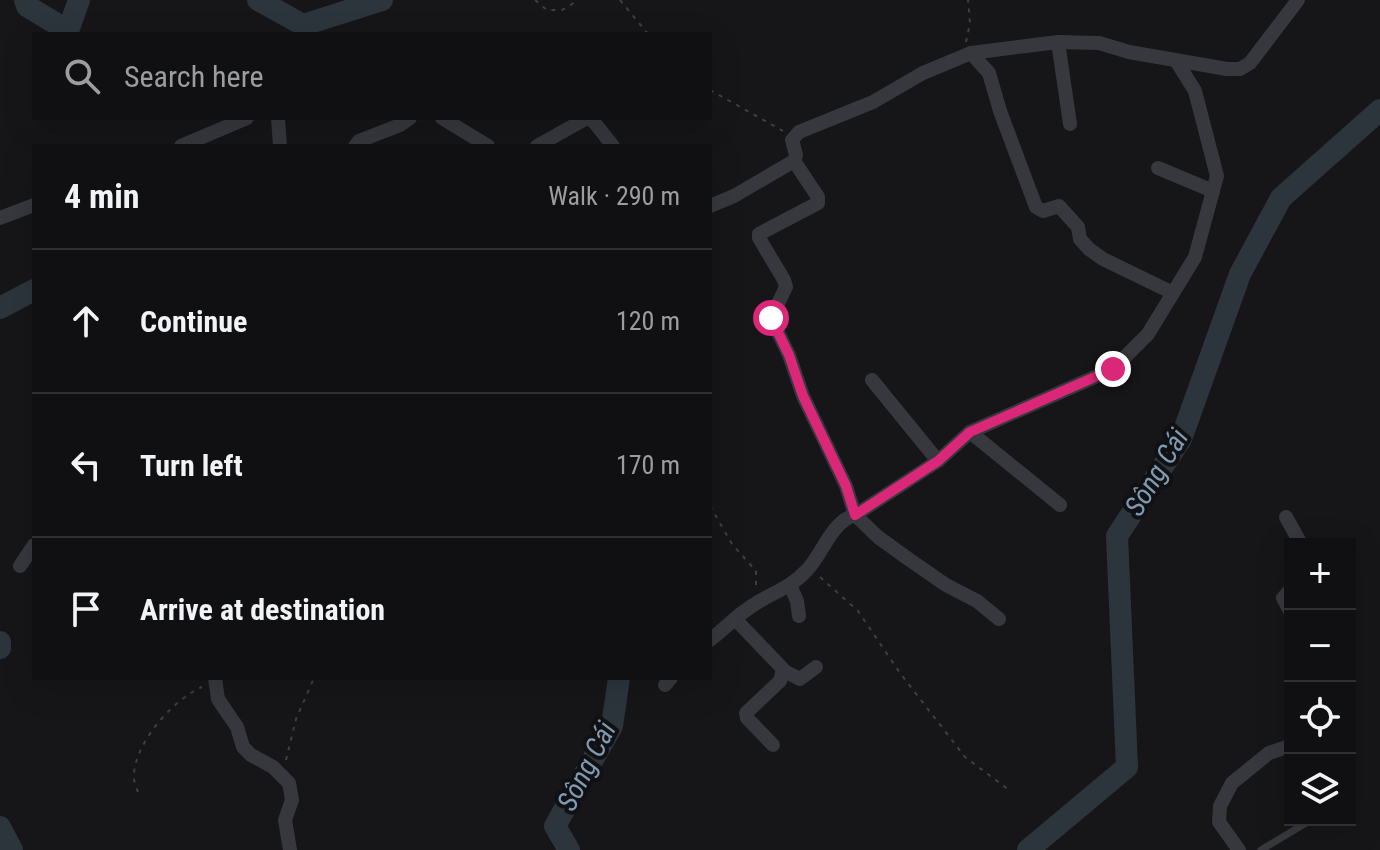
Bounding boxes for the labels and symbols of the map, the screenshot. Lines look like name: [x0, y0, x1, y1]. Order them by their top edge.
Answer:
route start: [753, 300, 789, 336]
route end: [1095, 351, 1131, 387]
water label: Sông Cái: [1118, 422, 1196, 522]
water label: Sông Cái: [550, 716, 623, 816]

